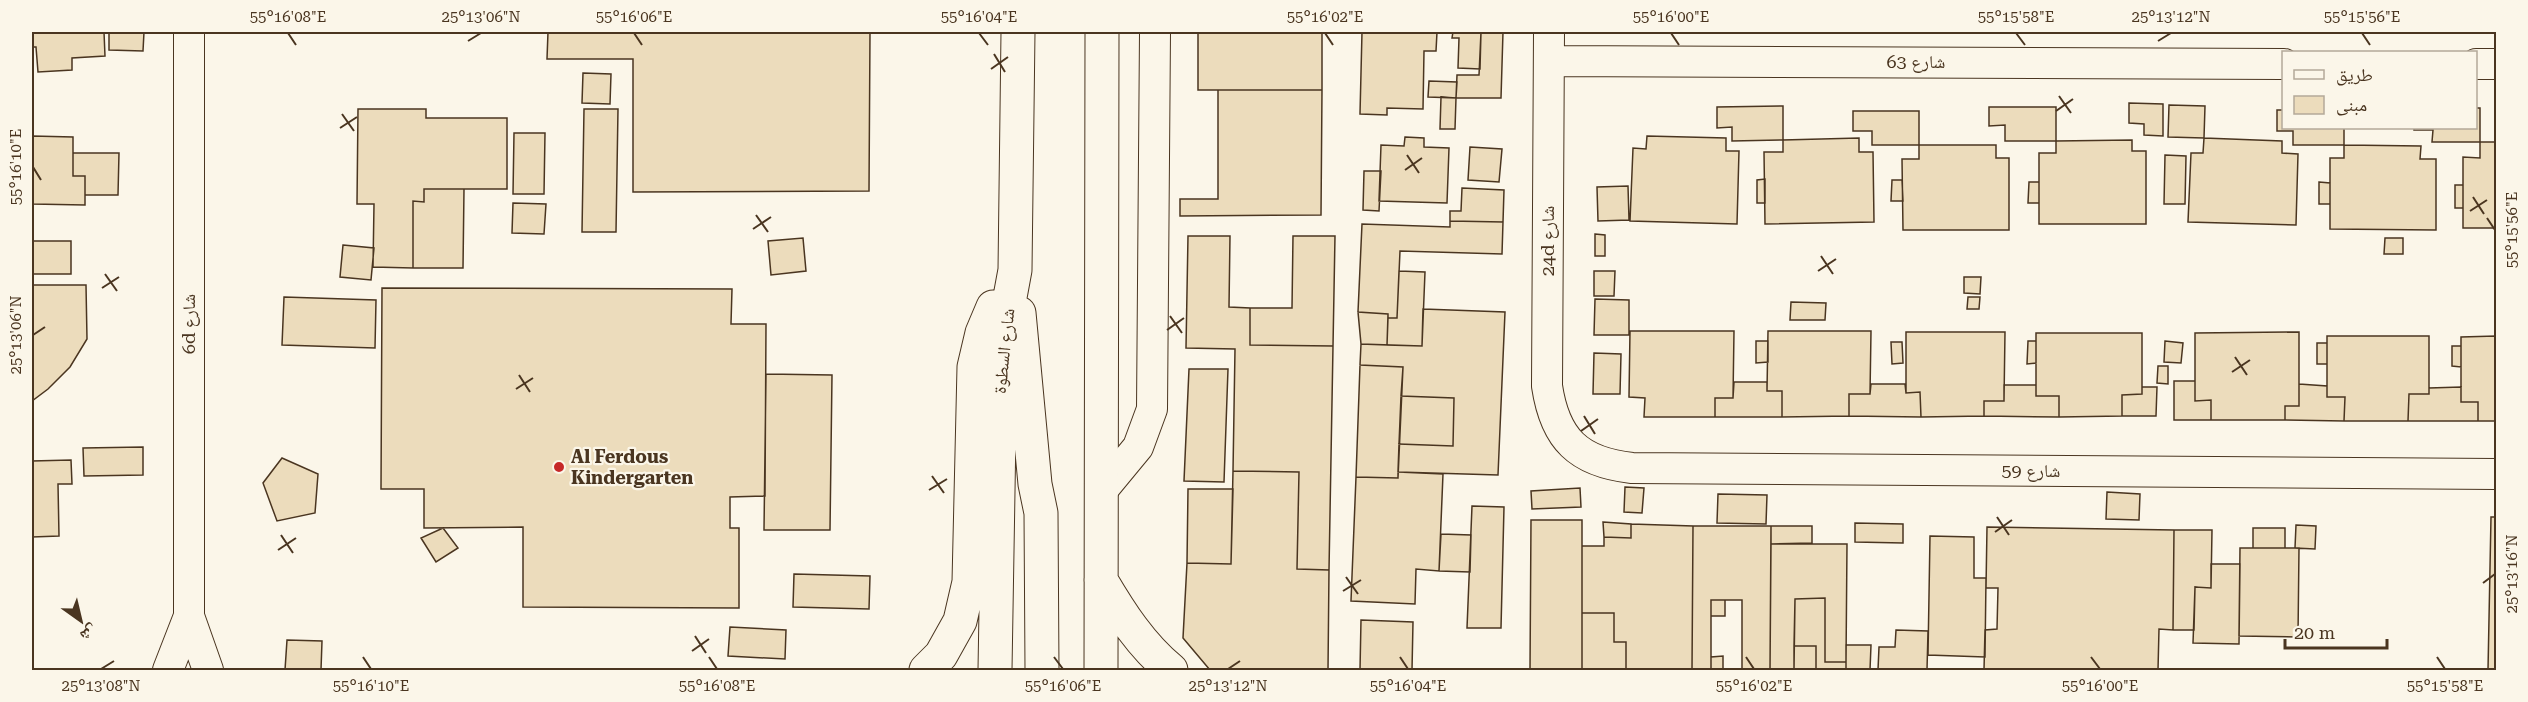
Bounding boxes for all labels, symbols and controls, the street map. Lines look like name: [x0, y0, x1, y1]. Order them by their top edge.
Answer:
text: 55°16'08"E: [250, 8, 326, 26]
text: 25°13'06"N: [441, 8, 521, 26]
text: 55°16'06"E: [596, 8, 672, 26]
text: 55°16'04"E: [941, 8, 1017, 26]
text: 55°16'02"E: [1287, 8, 1363, 26]
text: 55°16'00"E: [1633, 8, 1709, 26]
text: 55°15'58"E: [1978, 8, 2054, 26]
text: 25°13'12"N: [2131, 8, 2211, 26]
text: 55°15'56"E: [2324, 8, 2400, 26]
street label: شارع 63: [1887, 51, 1945, 73]
legend: [2282, 51, 2477, 129]
text: طريق: [2336, 64, 2373, 86]
text: مبنى: [2336, 94, 2367, 116]
text: 55°16'10"E: [7, 129, 25, 205]
text: 55°15'56"E: [2503, 192, 2521, 268]
street label: 24d شارع: [1537, 206, 1559, 276]
street label: 6d شارع: [178, 294, 200, 354]
text: 25°13'06"N: [7, 295, 25, 375]
street label: شارع السطوة: [989, 307, 1019, 395]
place label: Al Ferdous Kindergarten: [571, 446, 693, 488]
marker: Al Ferdous Kindergarten: [552, 460, 566, 474]
street label: شارع 59: [2002, 460, 2060, 482]
text: 25°13'16"N: [2503, 534, 2521, 614]
north arrow: [51, 591, 111, 651]
scale bar: [2285, 612, 2387, 650]
text: ش: [77, 620, 101, 646]
text: 20 m: [2294, 622, 2335, 643]
text: 25°13'08"N: [61, 677, 141, 695]
text: 55°16'10"E: [333, 677, 409, 695]
text: 55°16'08"E: [679, 677, 755, 695]
text: 55°16'06"E: [1025, 677, 1101, 695]
text: 25°13'12"N: [1188, 677, 1268, 695]
text: 55°16'04"E: [1370, 677, 1446, 695]
text: 55°16'02"E: [1716, 677, 1792, 695]
text: 55°16'00"E: [2062, 677, 2138, 695]
text: 55°15'58"E: [2407, 677, 2483, 695]

